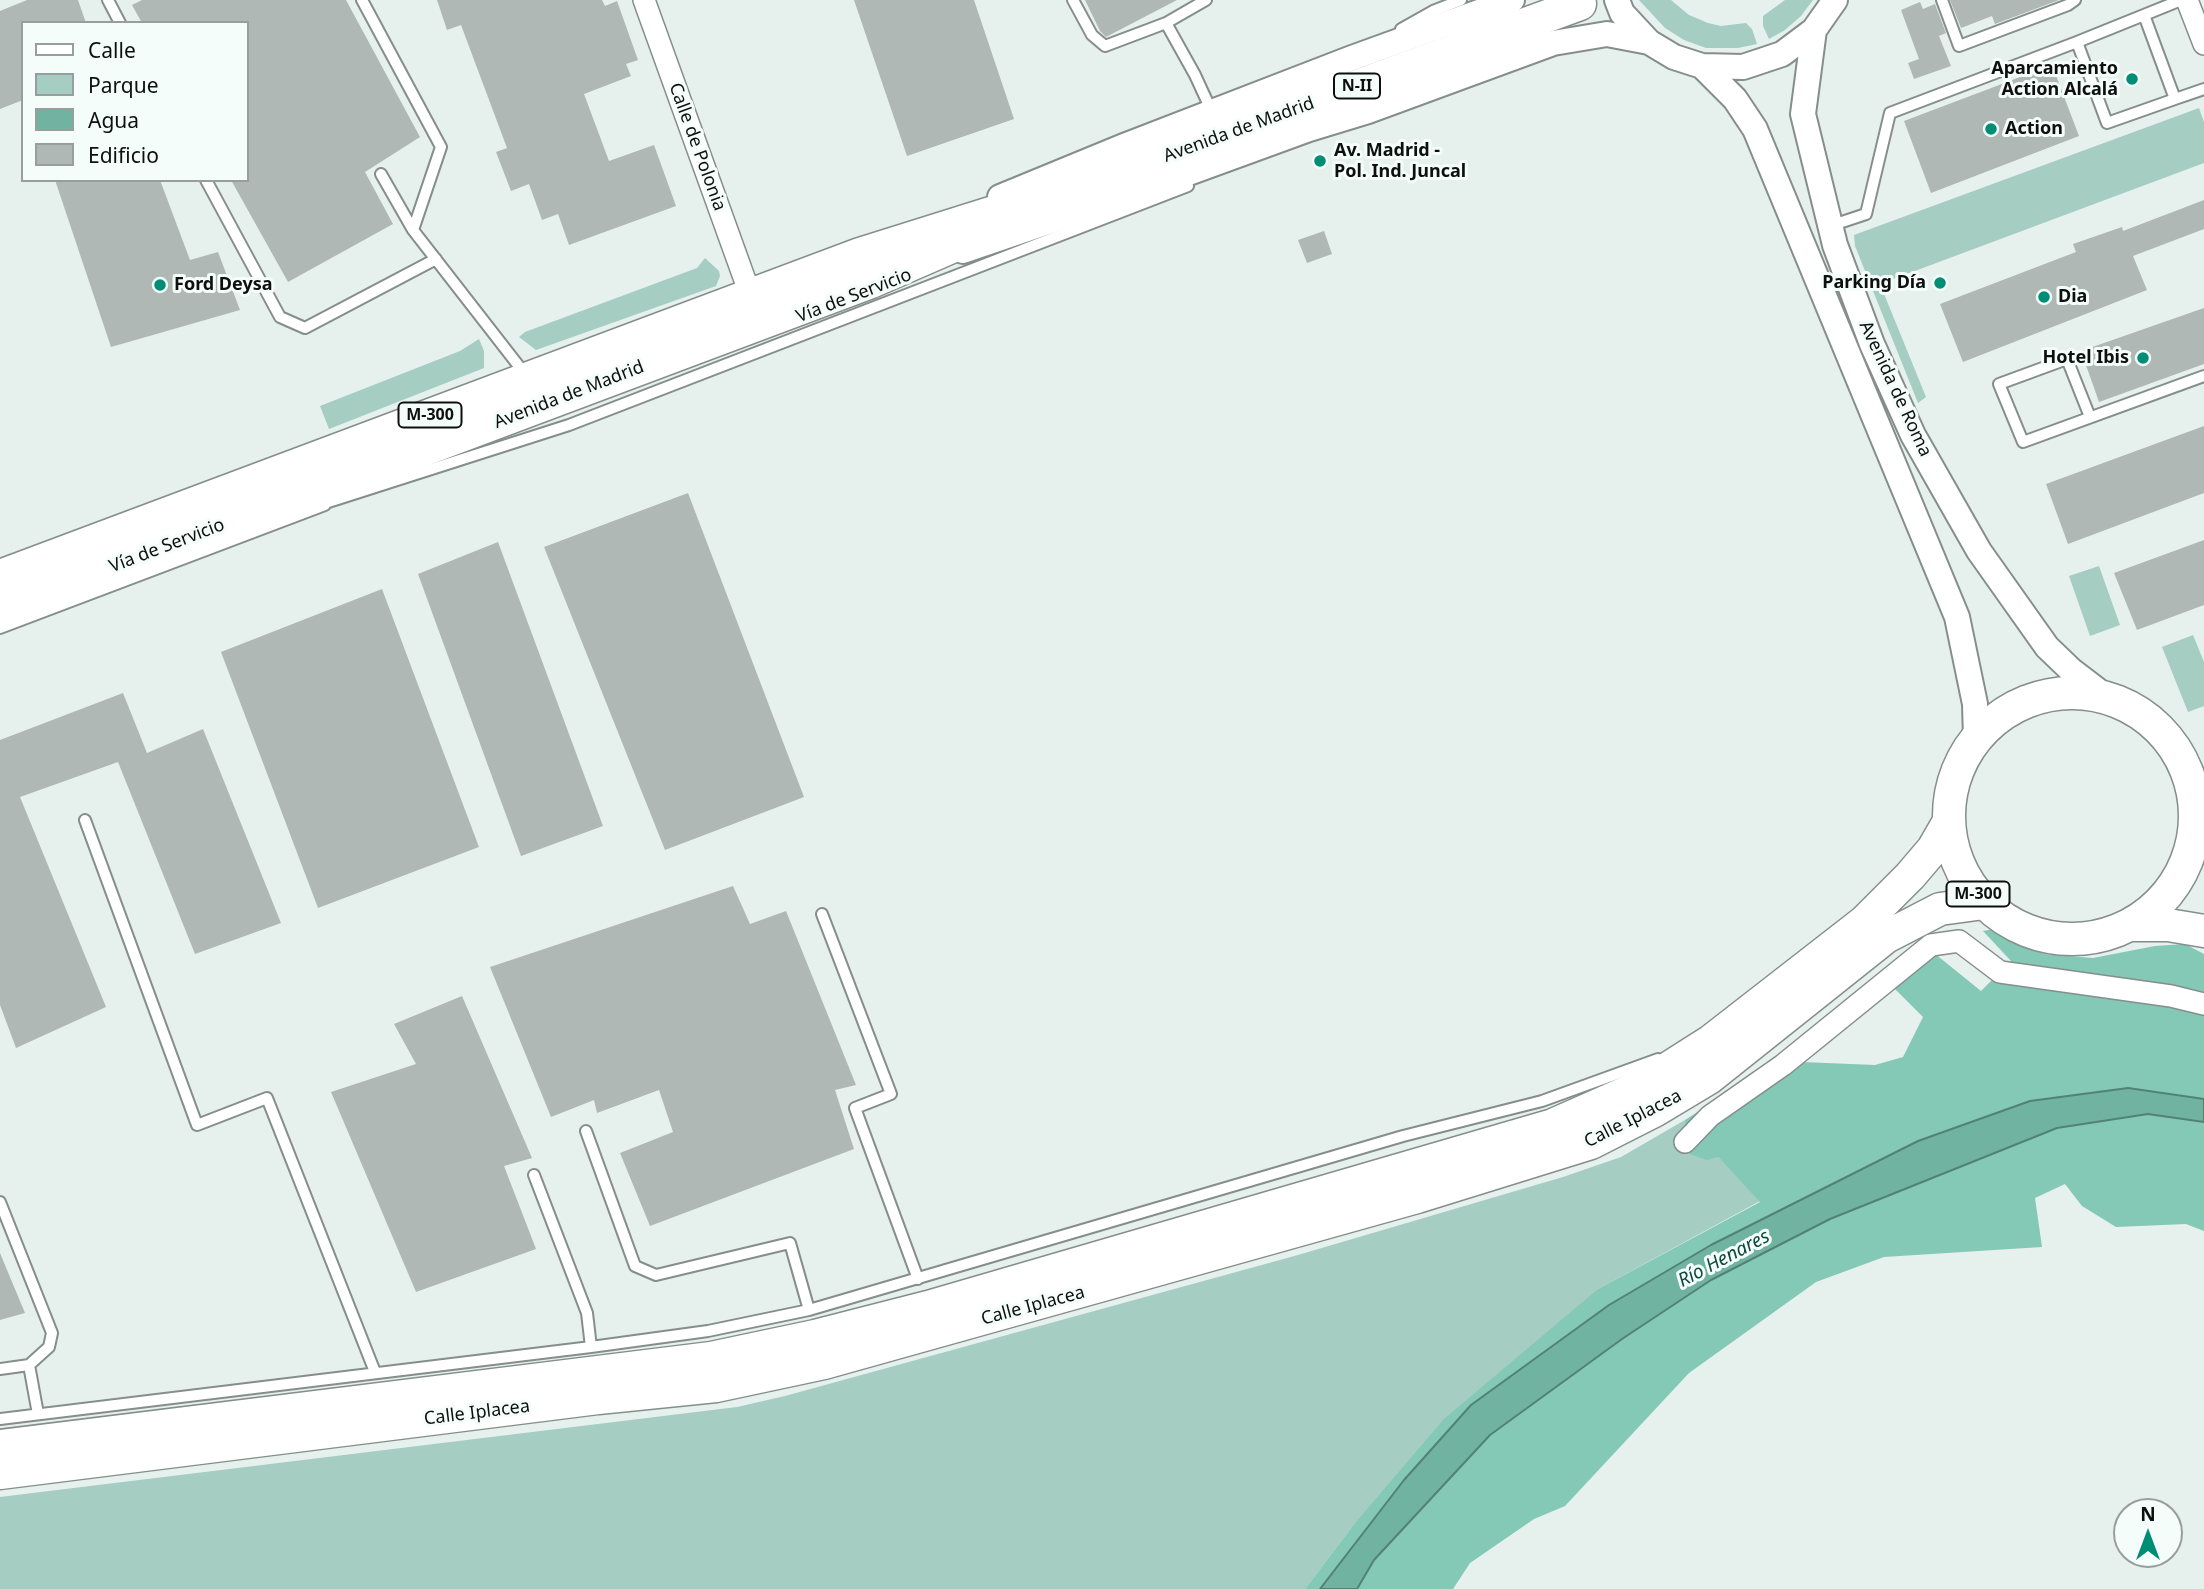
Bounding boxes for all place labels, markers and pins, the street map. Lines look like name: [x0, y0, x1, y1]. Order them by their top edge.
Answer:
place label: Aparcamiento Action Alcalá: [1991, 58, 2118, 100]
marker: Aparcamiento Action Alcalá: [2124, 71, 2140, 87]
place label: Action: [2005, 118, 2063, 140]
marker: Action: [1983, 121, 1999, 137]
place label: Av. Madrid - Pol. Ind. Juncal: [1334, 140, 1466, 182]
marker: Av. Madrid - Pol. Ind. Juncal: [1312, 153, 1328, 169]
place label: Parking Día: [1822, 272, 1926, 294]
place label: Ford Deysa: [174, 274, 273, 296]
marker: Parking Día: [1932, 275, 1948, 291]
marker: Ford Deysa: [152, 277, 168, 293]
place label: Dia: [2058, 286, 2087, 308]
marker: Dia: [2036, 289, 2052, 305]
place label: Hotel Ibis: [2043, 347, 2129, 369]
marker: Hotel Ibis: [2135, 350, 2151, 366]

